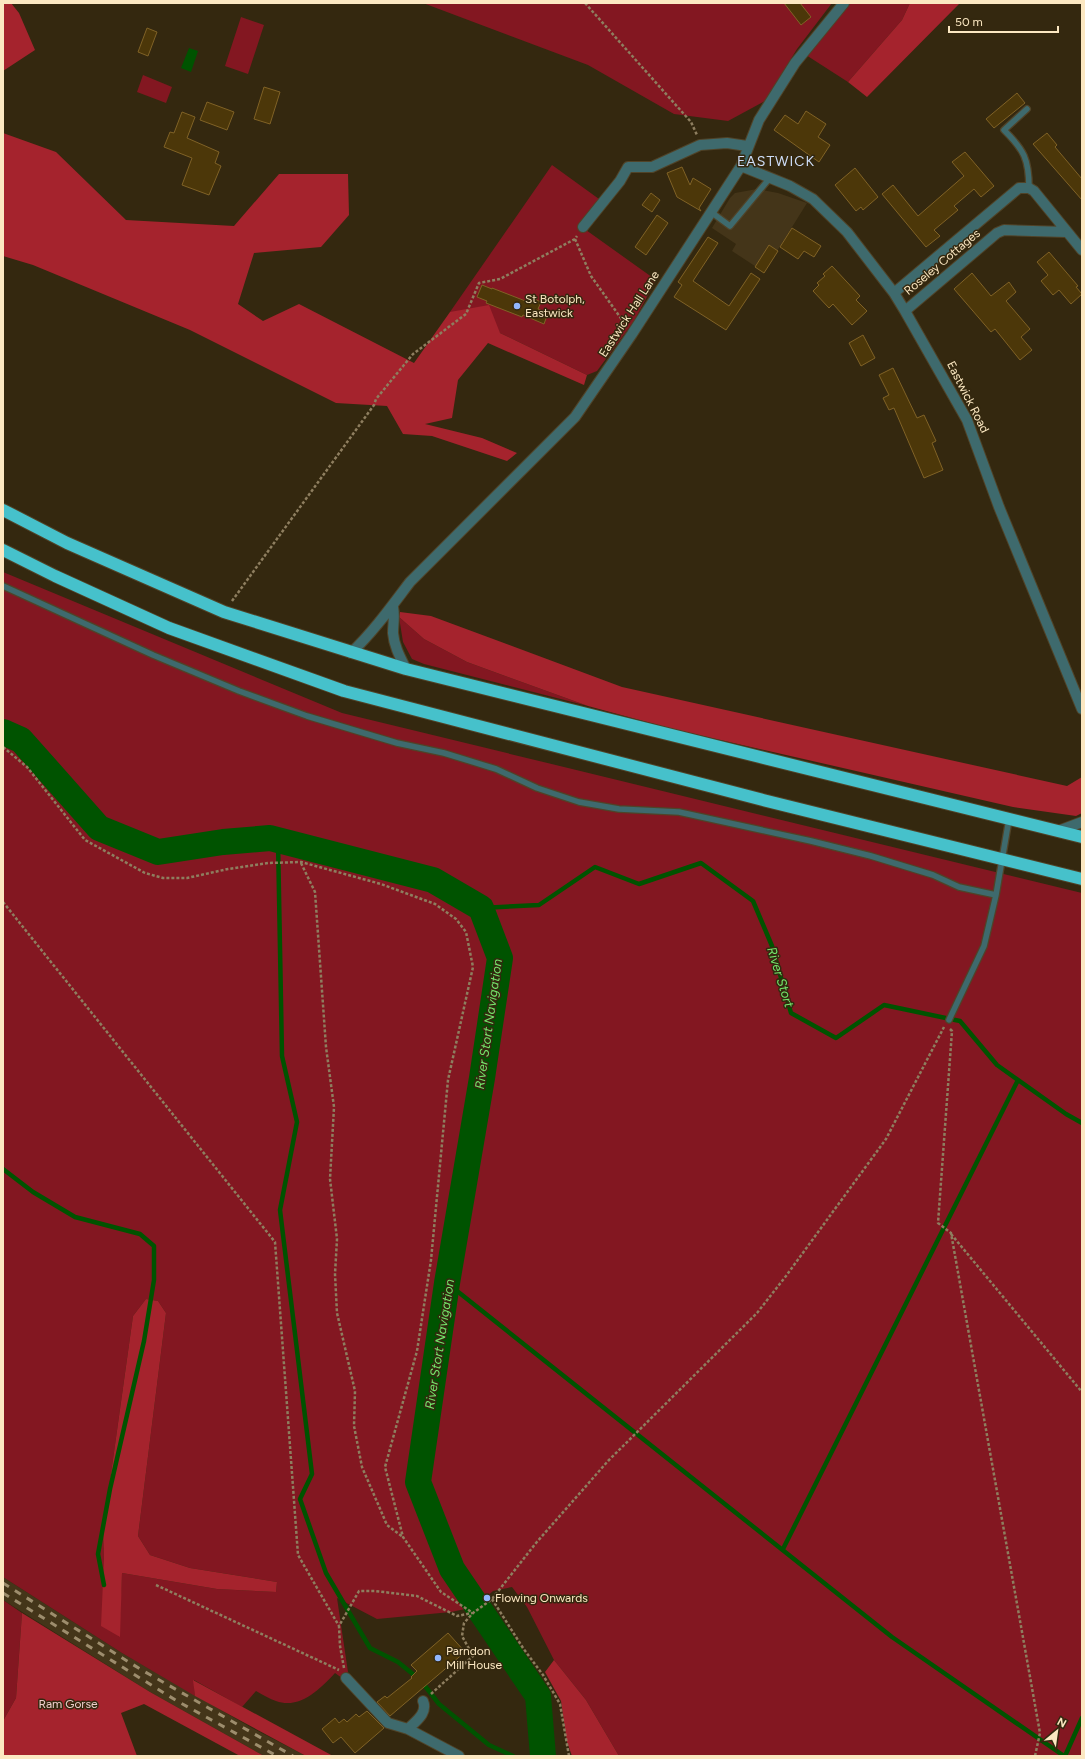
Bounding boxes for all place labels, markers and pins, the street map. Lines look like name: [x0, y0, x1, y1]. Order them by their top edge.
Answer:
place label: St Botolph, Eastwick: [525, 292, 585, 320]
marker: St Botolph, Eastwick: [512, 301, 522, 311]
place label: Flowing Onwards: [495, 1591, 588, 1605]
marker: Flowing Onwards: [482, 1593, 492, 1603]
place label: Parndon Mill House: [446, 1644, 502, 1672]
marker: Parndon Mill House: [433, 1653, 443, 1663]

